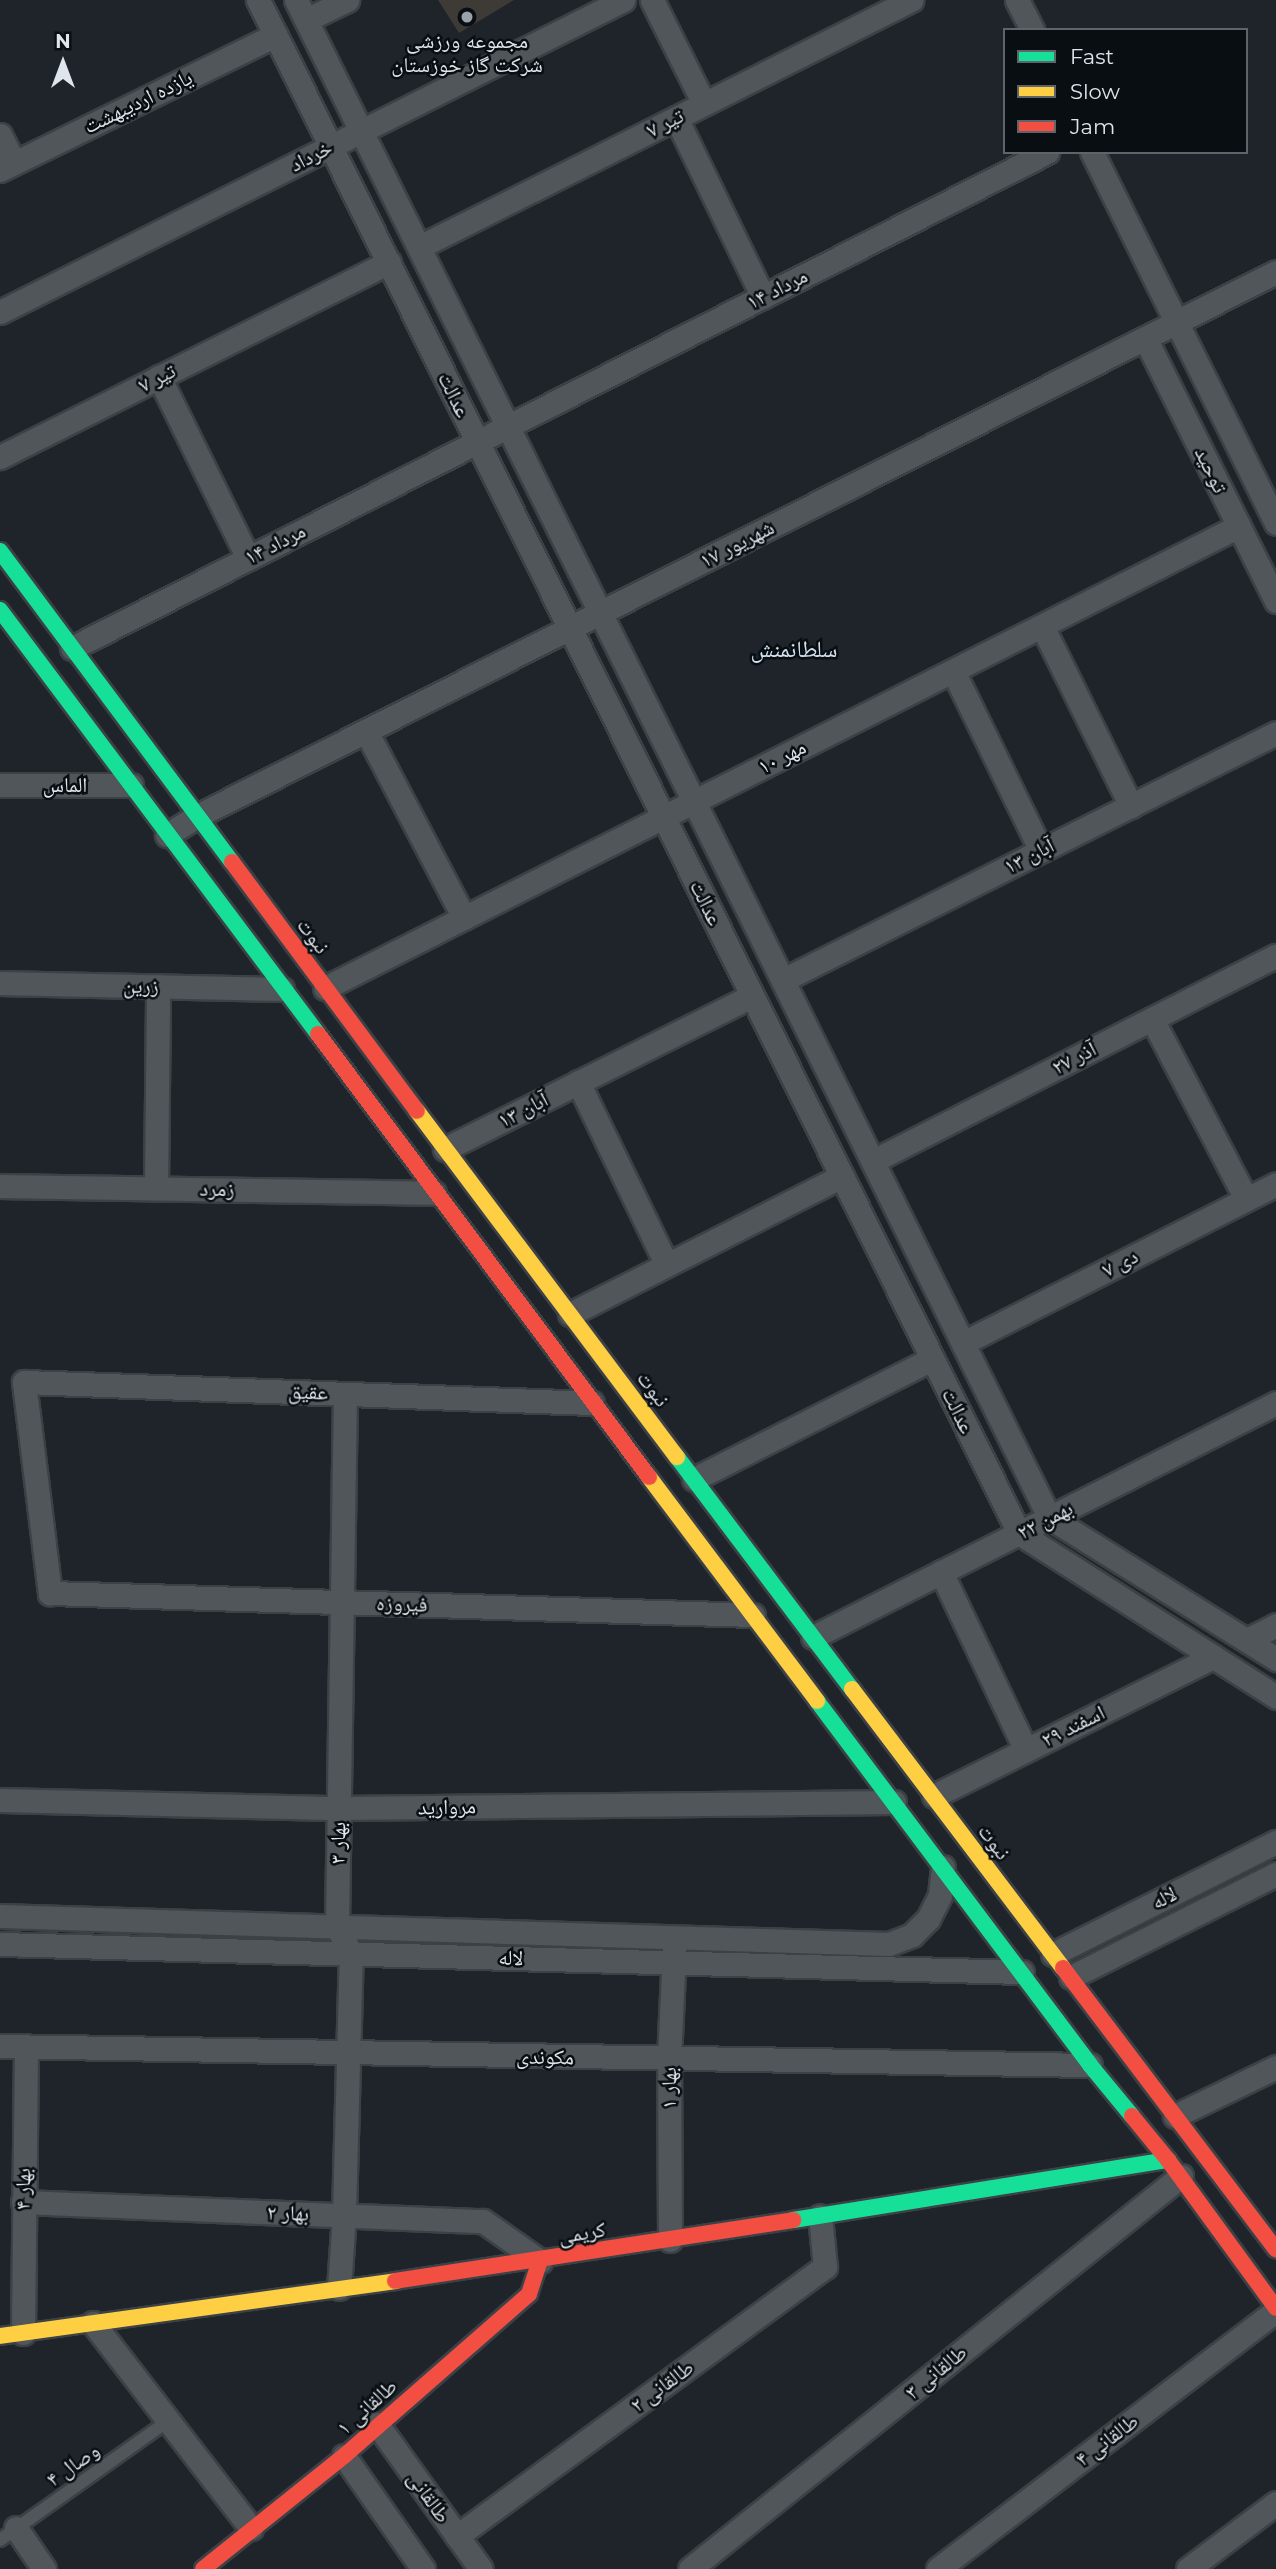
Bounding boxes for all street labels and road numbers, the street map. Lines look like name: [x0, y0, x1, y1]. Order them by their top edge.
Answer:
street label: یازده اردیبهشت: [80, 65, 196, 139]
street label: ۷ تیر: [642, 103, 688, 143]
street label: خرداد: [286, 135, 336, 177]
street label: ۱۴ مرداد: [742, 263, 812, 315]
street label: ۷ تیر: [134, 358, 180, 398]
street label: عدالت: [432, 368, 476, 422]
street label: توحید: [1189, 443, 1233, 497]
street label: ۱۷ شهریور: [696, 515, 778, 573]
street label: ۱۴ مرداد: [240, 518, 310, 570]
street label: ۱۰ مهر: [754, 734, 810, 780]
street label: الماس: [43, 772, 87, 798]
street label: ۱۳ آبان: [1000, 833, 1058, 879]
street label: عدالت: [684, 876, 728, 930]
street label: نبوت: [292, 913, 334, 959]
street label: زرین: [123, 973, 159, 999]
street label: ۲۷ آذر: [1048, 1036, 1100, 1080]
street label: ۱۳ آبان: [494, 1087, 552, 1133]
street label: زمرد: [199, 1176, 235, 1202]
street label: ۷ دی: [1098, 1243, 1142, 1283]
street label: نبوت: [632, 1366, 674, 1412]
street label: عقیق: [288, 1379, 328, 1405]
street label: عدالت: [936, 1384, 980, 1438]
street label: ۲۲ بهمن: [1013, 1495, 1077, 1545]
street label: فیروزه: [376, 1591, 428, 1617]
street label: ۲۹ اسفند: [1037, 1700, 1109, 1752]
street label: مروارید: [418, 1794, 476, 1820]
street label: نبوت: [973, 1819, 1015, 1865]
street label: بهار ۳: [325, 1822, 351, 1864]
street label: لاله: [1147, 1881, 1181, 1915]
street label: لاله: [498, 1945, 524, 1971]
street label: مکوندی: [516, 2044, 574, 2070]
street label: بهار ۱: [656, 2067, 682, 2109]
street label: بهار ۴: [10, 2168, 36, 2210]
street label: بهار ۲: [267, 2200, 309, 2226]
street label: کریمی: [557, 2217, 607, 2249]
street label: طالقانی ۳: [900, 2339, 972, 2405]
street label: طالقانی ۲: [625, 2355, 699, 2417]
street label: طالقانی ۱: [332, 2373, 402, 2441]
street label: طالقانی ۴: [1071, 2408, 1143, 2472]
street label: وصال ۴: [42, 2438, 104, 2492]
street label: طالقانی: [402, 2466, 456, 2528]

